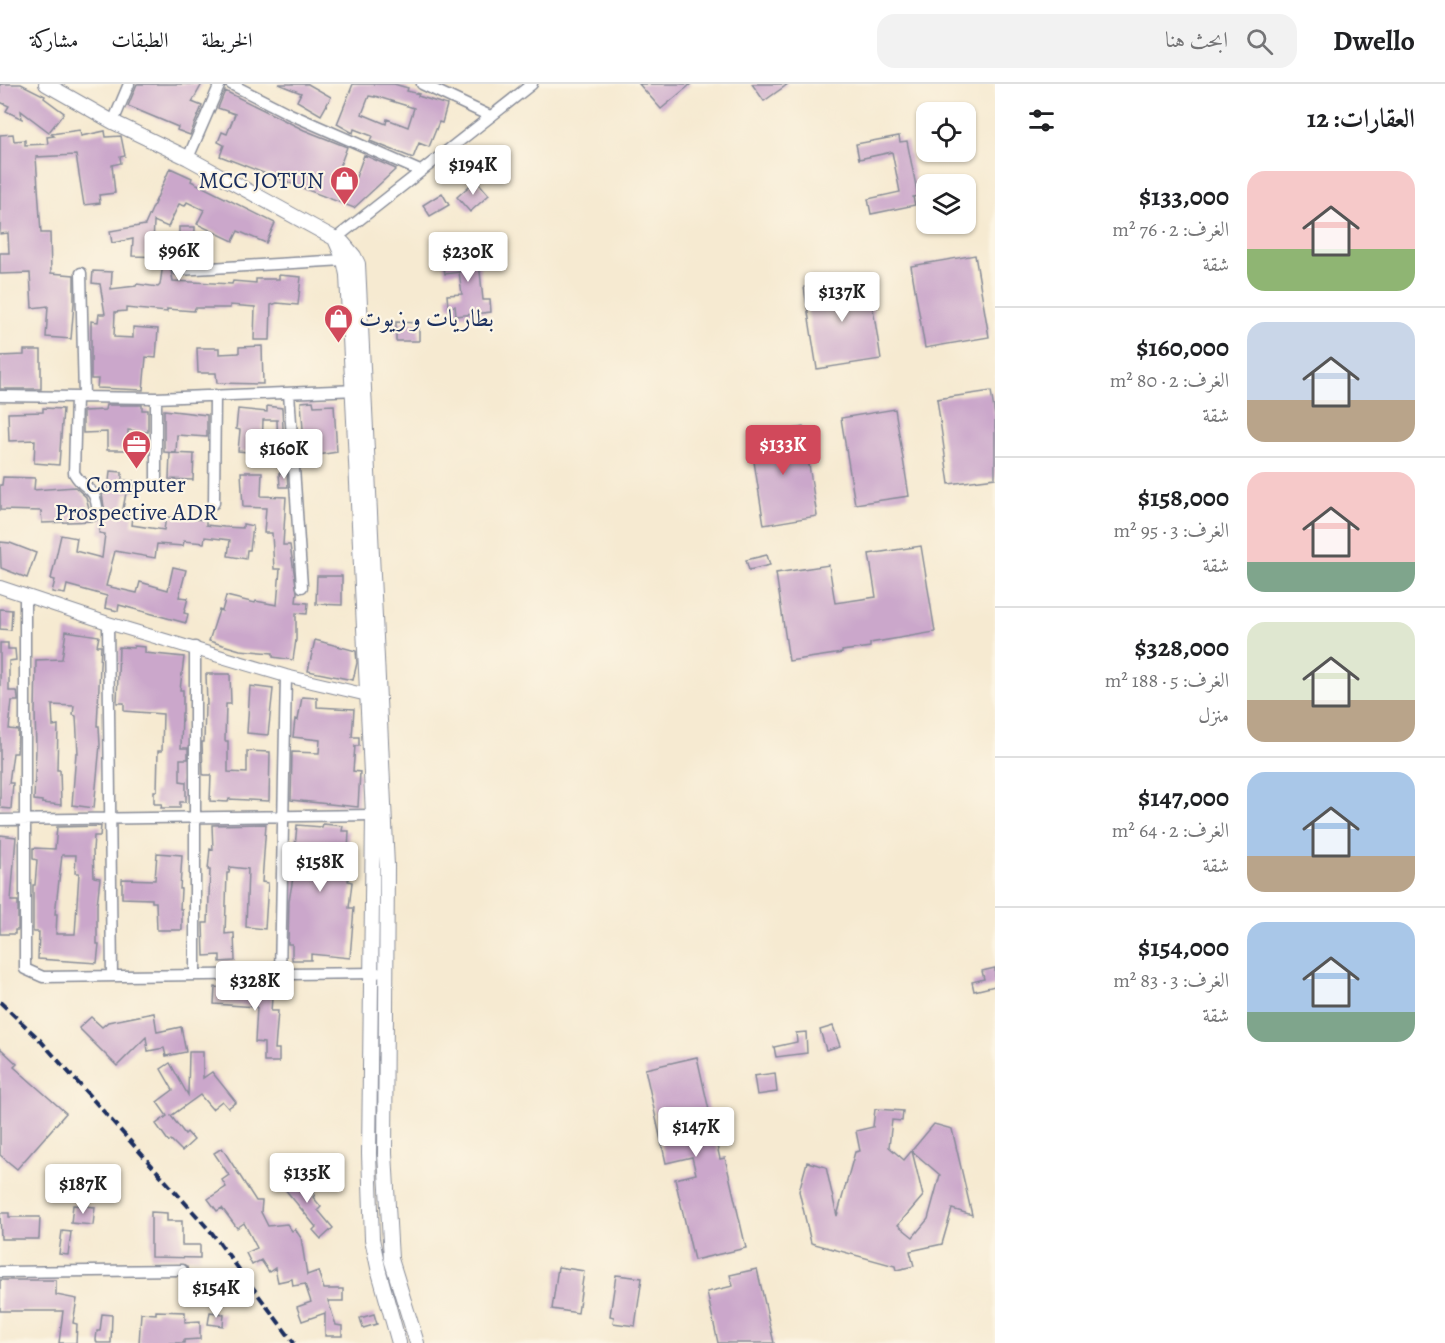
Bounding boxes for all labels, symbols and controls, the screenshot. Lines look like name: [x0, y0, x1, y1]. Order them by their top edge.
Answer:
search box: [877, 14, 1297, 68]
text: Dwello: [1333, 22, 1415, 60]
text: ابحث هنا: [1165, 25, 1228, 55]
icon: search: [1243, 25, 1276, 58]
text: مشاركة: [30, 26, 78, 54]
text: الطبقات: [111, 26, 168, 54]
text: الخريطة: [201, 26, 253, 54]
text: العقارات: 12: [1307, 101, 1415, 136]
map controls: [916, 102, 976, 234]
button: locate: [916, 102, 976, 162]
icon: filters: [1025, 104, 1058, 137]
pin: $194K: [431, 145, 515, 196]
text: $194K: [449, 151, 497, 178]
place label: MCC JOTUN: [199, 164, 324, 196]
shop icon: MCC JOTUN: [329, 164, 361, 206]
button: layers: [916, 174, 976, 234]
text: $133,000: [1139, 179, 1229, 214]
icon: home: [1295, 195, 1367, 267]
text: الغرف: 2 · 76 m²: [1112, 216, 1229, 243]
pin: $96K: [143, 231, 215, 282]
pin: $230K: [426, 232, 510, 283]
text: $96K: [158, 237, 200, 264]
text: $230K: [443, 238, 493, 265]
text: شقة: [1203, 251, 1229, 278]
pin: $137K: [800, 272, 884, 323]
text: $137K: [819, 278, 865, 305]
shop icon: بطاريات و زيوت: [322, 302, 354, 344]
place label: بطاريات و زيوت: [359, 302, 494, 334]
text: $160,000: [1136, 330, 1229, 365]
icon: home: [1295, 346, 1367, 418]
text: الغرف: 2 · 80 m²: [1110, 367, 1229, 394]
text: شقة: [1203, 402, 1229, 429]
pin: $133K: [741, 425, 825, 476]
office icon: Computer Prospective ADR: [120, 428, 152, 470]
pin: $160K: [242, 429, 326, 480]
text: $133K: [760, 431, 806, 458]
text: $160K: [259, 435, 309, 462]
place label: Computer Prospective ADR: [54, 468, 218, 528]
text: $158,000: [1138, 480, 1229, 515]
icon: home: [1295, 496, 1367, 568]
text: الغرف: 3 · 95 m²: [1113, 517, 1229, 544]
text: شقة: [1203, 552, 1229, 579]
text: $328,000: [1134, 630, 1229, 665]
icon: home: [1295, 646, 1367, 718]
text: الغرف: 5 · 188 m²: [1105, 667, 1229, 694]
text: منزل: [1198, 702, 1229, 729]
text: $147,000: [1138, 780, 1229, 815]
icon: home: [1295, 796, 1367, 868]
text: الغرف: 2 · 64 m²: [1112, 817, 1229, 844]
pin: $158K: [278, 842, 362, 893]
text: $158K: [296, 848, 344, 875]
text: شقة: [1203, 852, 1229, 879]
text: $154,000: [1138, 930, 1229, 965]
icon: home: [1295, 946, 1367, 1018]
pin: $328K: [213, 961, 297, 1012]
text: $328K: [230, 967, 280, 994]
text: الغرف: 3 · 83 m²: [1113, 967, 1229, 994]
text: شقة: [1203, 1002, 1229, 1029]
pin: $147K: [654, 1107, 738, 1158]
text: $147K: [672, 1113, 720, 1140]
pin: $135K: [265, 1153, 349, 1204]
text: $135K: [284, 1159, 330, 1186]
pin: $187K: [41, 1164, 125, 1215]
text: $187K: [59, 1170, 107, 1197]
pin: $154K: [174, 1268, 258, 1319]
text: $154K: [192, 1274, 240, 1301]

